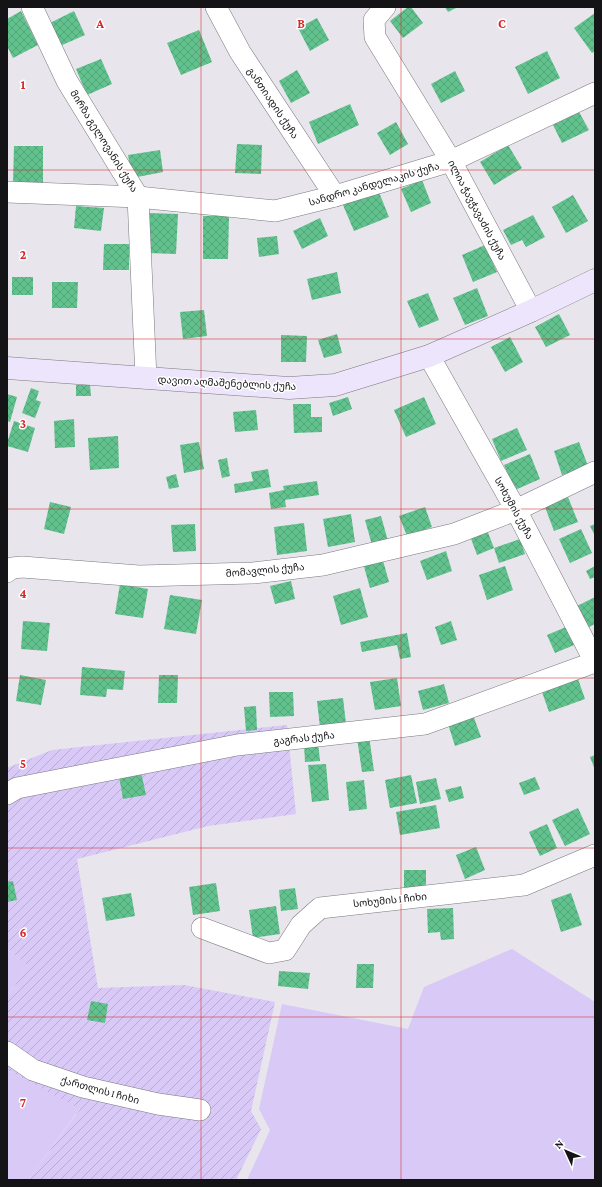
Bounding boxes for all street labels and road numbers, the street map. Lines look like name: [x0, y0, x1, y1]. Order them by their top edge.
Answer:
street label: განთიადის ქუჩა: [244, 65, 301, 141]
street label: მირზა გელოვანის ქუჩა: [67, 88, 140, 195]
street label: ილია ჭავჭავაძის ქუჩა: [445, 158, 508, 262]
street label: სანდრო კანდელაკის ქუჩა: [308, 160, 441, 209]
street label: დავით აღმაშენებლის ქუჩა: [157, 374, 297, 393]
street label: სოხუმის ქუჩა: [492, 475, 536, 541]
street label: მომავლის ქუჩა: [225, 561, 305, 580]
street label: გაგრას ქუჩა: [273, 729, 335, 748]
street label: სოხუმის I ჩიხი: [353, 891, 428, 910]
street label: ქართლის I ჩიხი: [59, 1074, 141, 1107]

